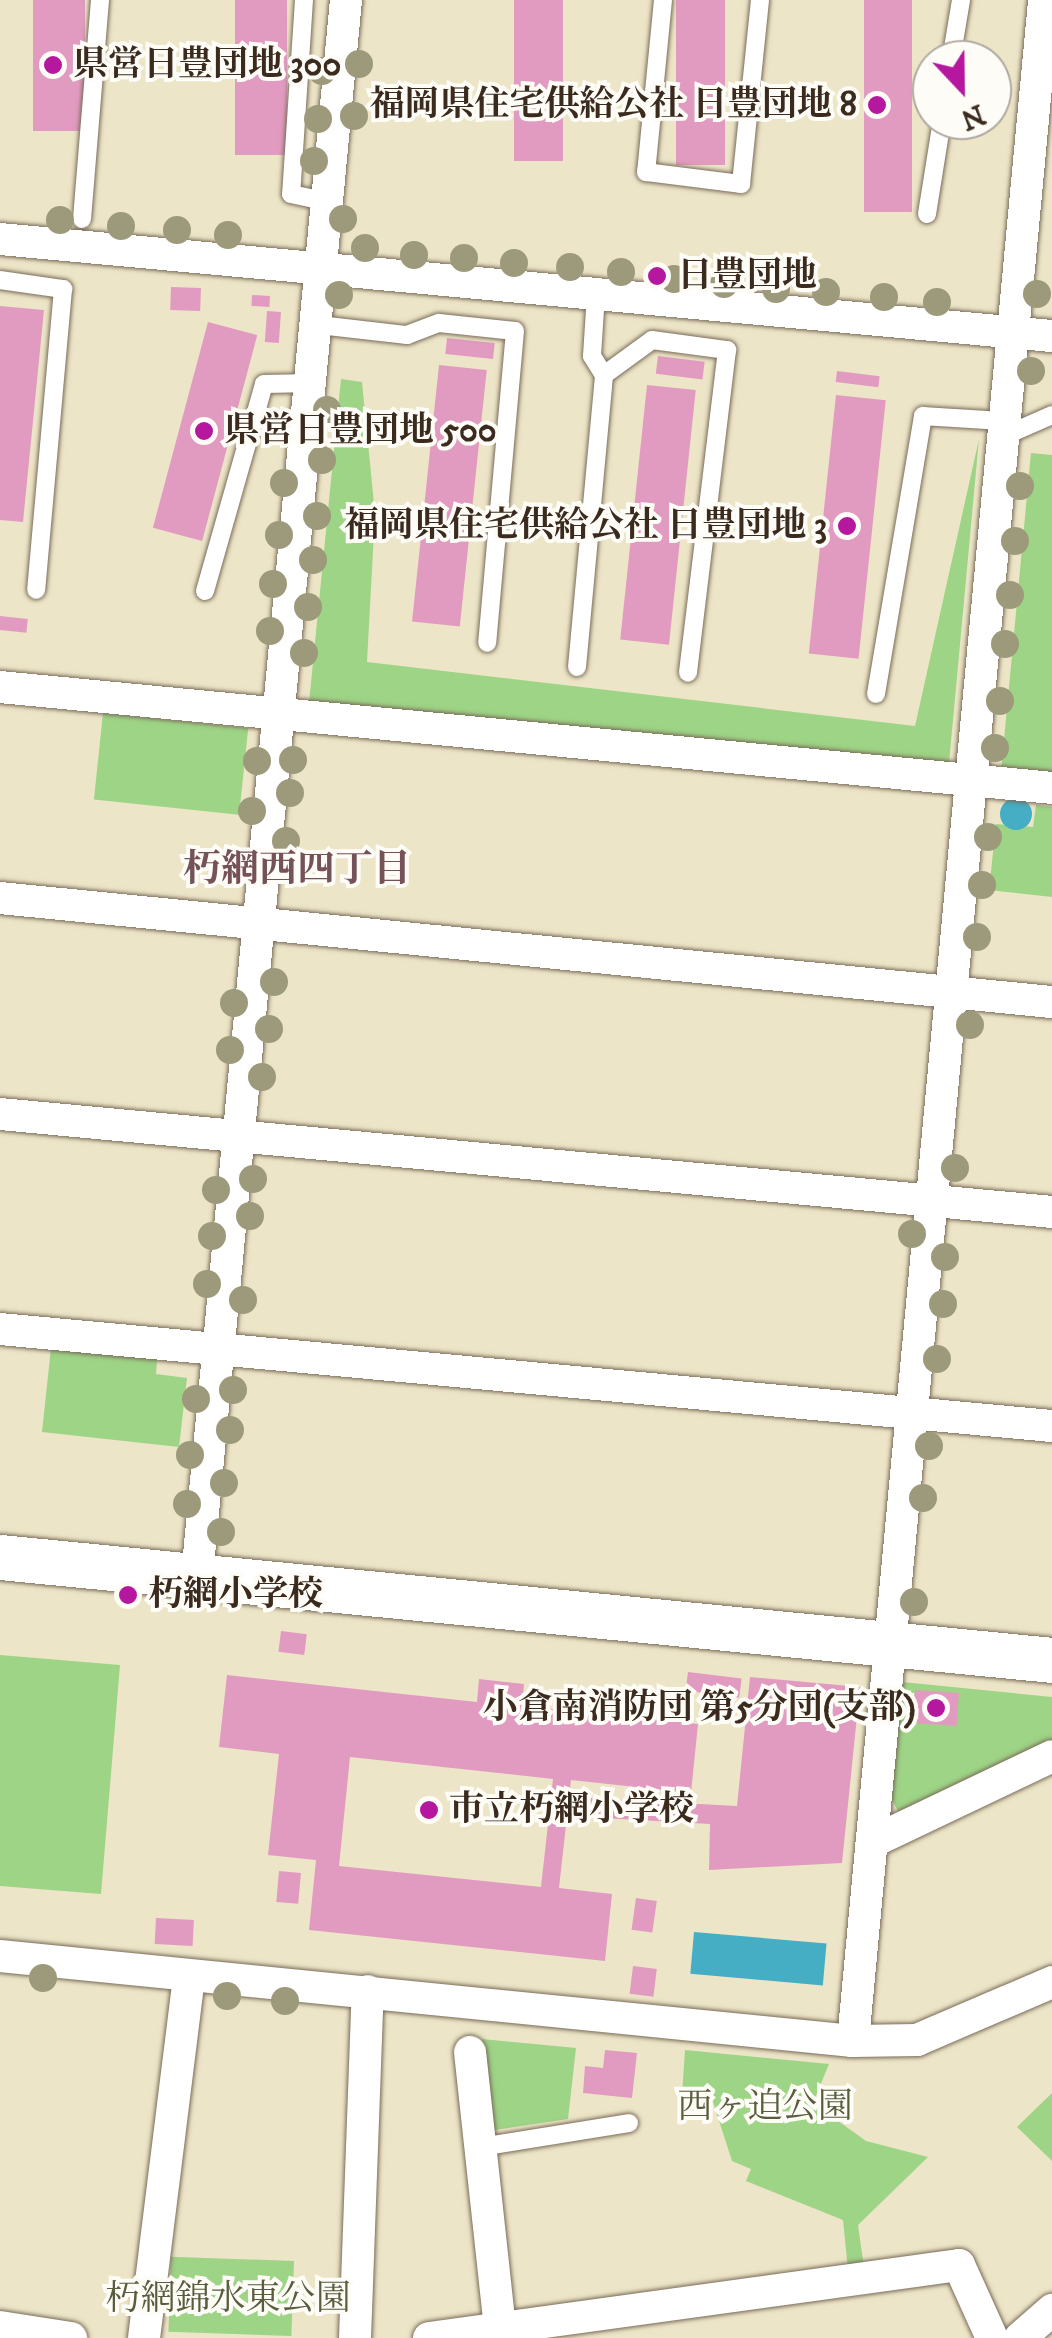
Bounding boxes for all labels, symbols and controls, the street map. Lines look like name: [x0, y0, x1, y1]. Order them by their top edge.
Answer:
north arrow: [912, 40, 1012, 140]
place label: 県営日豊団地 300: [73, 44, 341, 86]
marker: 県営日豊団地 300: [42, 54, 64, 76]
place label: 福岡県住宅供給公社 日豊団地 8: [369, 84, 857, 126]
marker: 福岡県住宅供給公社 日豊団地 8: [866, 94, 888, 116]
text: N: [955, 96, 990, 137]
place label: 日豊団地: [677, 255, 817, 297]
marker: 日豊団地: [646, 265, 668, 287]
place label: 県営日豊団地 500: [224, 410, 497, 452]
marker: 県営日豊団地 500: [193, 420, 215, 442]
place label: 福岡県住宅供給公社 日豊団地 3: [344, 505, 827, 547]
marker: 福岡県住宅供給公社 日豊団地 3: [836, 515, 858, 537]
district label: 朽網西四丁目: [183, 848, 411, 894]
place label: 朽網小学校: [148, 1574, 323, 1616]
marker: 朽網小学校: [117, 1584, 139, 1606]
place label: 小倉南消防団 第5分団(支部): [483, 1687, 916, 1729]
marker: 小倉南消防団 第5分団(支部): [925, 1697, 947, 1719]
place label: 市立朽網小学校: [449, 1789, 694, 1831]
marker: 市立朽網小学校: [418, 1799, 440, 1821]
park label: 西ヶ迫公園: [678, 2086, 852, 2128]
park label: 朽網錦水東公園: [106, 2278, 350, 2320]

